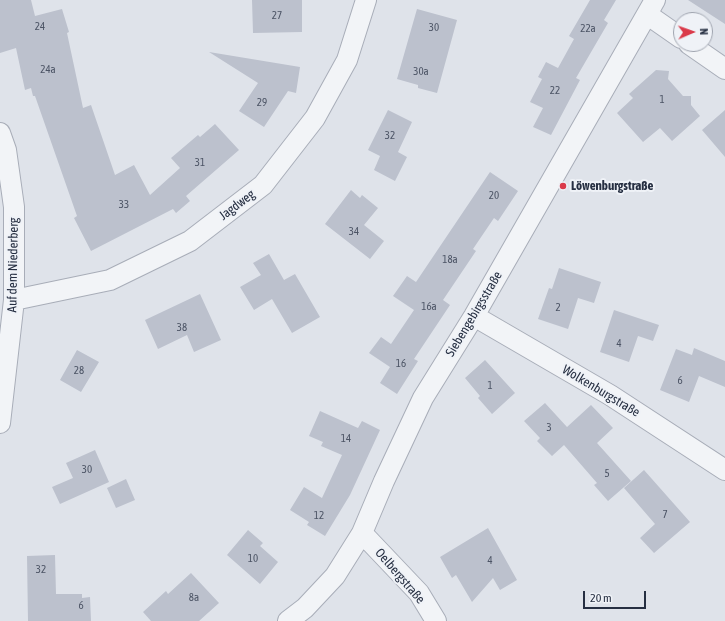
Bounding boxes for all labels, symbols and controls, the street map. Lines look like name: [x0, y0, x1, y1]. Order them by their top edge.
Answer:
house number: 27: [272, 9, 282, 23]
north arrow: [673, 12, 713, 52]
house number: 24: [35, 20, 45, 34]
house number: 30: [429, 21, 439, 35]
house number: 22a: [580, 22, 596, 36]
text: N: [698, 28, 710, 35]
house number: 24a: [40, 63, 56, 77]
house number: 30a: [413, 65, 429, 79]
house number: 22: [550, 84, 560, 98]
house number: 1: [659, 93, 665, 107]
house number: 29: [257, 96, 267, 110]
house number: 32: [385, 129, 395, 143]
house number: 31: [195, 156, 205, 170]
place label: Löwenburgstraße: [571, 178, 653, 194]
marker: Löwenburgstraße: [558, 181, 568, 191]
street label: Jagdweg: [216, 186, 258, 224]
house number: 20: [489, 189, 499, 203]
house number: 33: [119, 198, 129, 212]
street label: Auf dem Niederberg: [4, 218, 22, 312]
house number: 34: [349, 225, 359, 239]
house number: 18a: [442, 253, 458, 267]
street label: Siebengebirgsstraße: [442, 269, 506, 359]
house number: 16a: [421, 300, 437, 314]
house number: 2: [555, 301, 561, 315]
house number: 38: [177, 321, 187, 335]
house number: 4: [616, 337, 622, 351]
house number: 16: [396, 357, 406, 371]
street label: Wolkenburgstraße: [559, 362, 643, 420]
house number: 28: [74, 364, 84, 378]
house number: 6: [677, 374, 683, 388]
house number: 1: [487, 379, 493, 393]
house number: 3: [546, 421, 552, 435]
house number: 14: [341, 432, 351, 446]
house number: 30: [82, 463, 92, 477]
house number: 5: [604, 467, 610, 481]
house number: 7: [662, 508, 668, 522]
house number: 12: [314, 509, 324, 523]
street label: Oelbergstraße: [372, 545, 428, 607]
house number: 10: [248, 552, 258, 566]
house number: 4: [487, 554, 493, 568]
house number: 32: [36, 563, 46, 577]
scale bar: [585, 583, 648, 609]
house number: 8a: [189, 591, 199, 605]
text: 20 m: [590, 591, 612, 605]
house number: 6: [78, 599, 84, 613]

